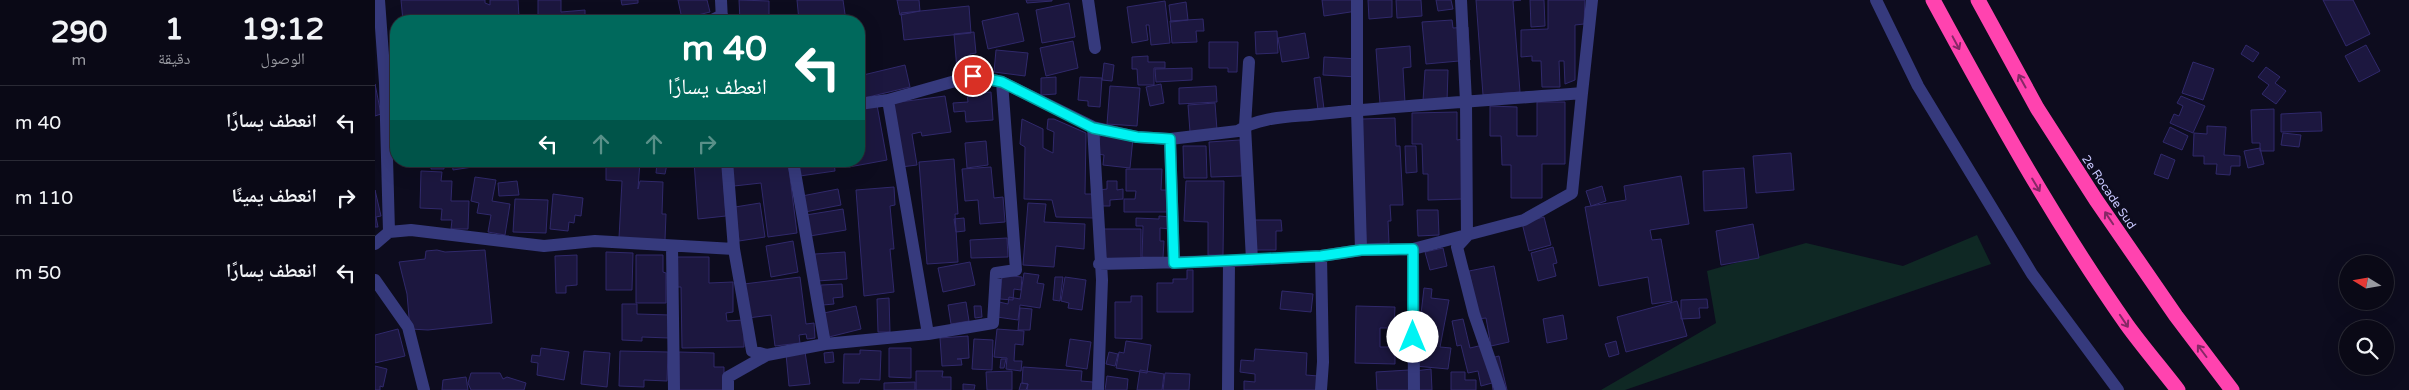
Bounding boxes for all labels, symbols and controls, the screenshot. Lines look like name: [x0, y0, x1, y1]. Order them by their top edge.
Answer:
text: 1: [165, 11, 184, 48]
text: 19:12: [241, 11, 324, 48]
text: 290: [51, 14, 107, 51]
text: 40 m: [682, 28, 767, 70]
icon: left: [785, 35, 850, 100]
one-way arrow: [1952, 35, 1961, 50]
text: دقيقة: [158, 49, 190, 69]
text: الوصول: [261, 49, 305, 69]
text: m: [72, 50, 86, 70]
pin: [952, 55, 994, 97]
icon: arrive: [959, 62, 987, 90]
text: انعطف يسارًا: [668, 74, 767, 100]
one-way arrow: [2017, 74, 2026, 89]
icon: left: [332, 109, 360, 137]
text: انعطف يسارًا: [226, 110, 317, 132]
text: 40 m: [15, 112, 61, 134]
icon: left: [534, 130, 562, 158]
icon: ahead: [587, 130, 615, 158]
icon: ahead: [640, 130, 668, 158]
icon: right: [693, 130, 721, 158]
street label: 2e Rocade Sud: [2079, 152, 2139, 232]
one-way arrow: [2031, 177, 2041, 191]
icon: right: [332, 184, 360, 212]
text: انعطف يمينًا: [231, 185, 317, 207]
text: 110 m: [15, 187, 73, 209]
one-way arrow: [2104, 212, 2114, 226]
north arrow: [2339, 255, 2394, 310]
map controls: [2339, 255, 2394, 375]
icon: left: [332, 259, 360, 287]
text: انعطف يسارًا: [226, 260, 317, 282]
text: 50 m: [15, 262, 61, 284]
position arrow: [1386, 310, 1438, 362]
one-way arrow: [2119, 314, 2129, 328]
button: search: [2339, 320, 2394, 375]
one-way arrow: [2197, 344, 2207, 358]

